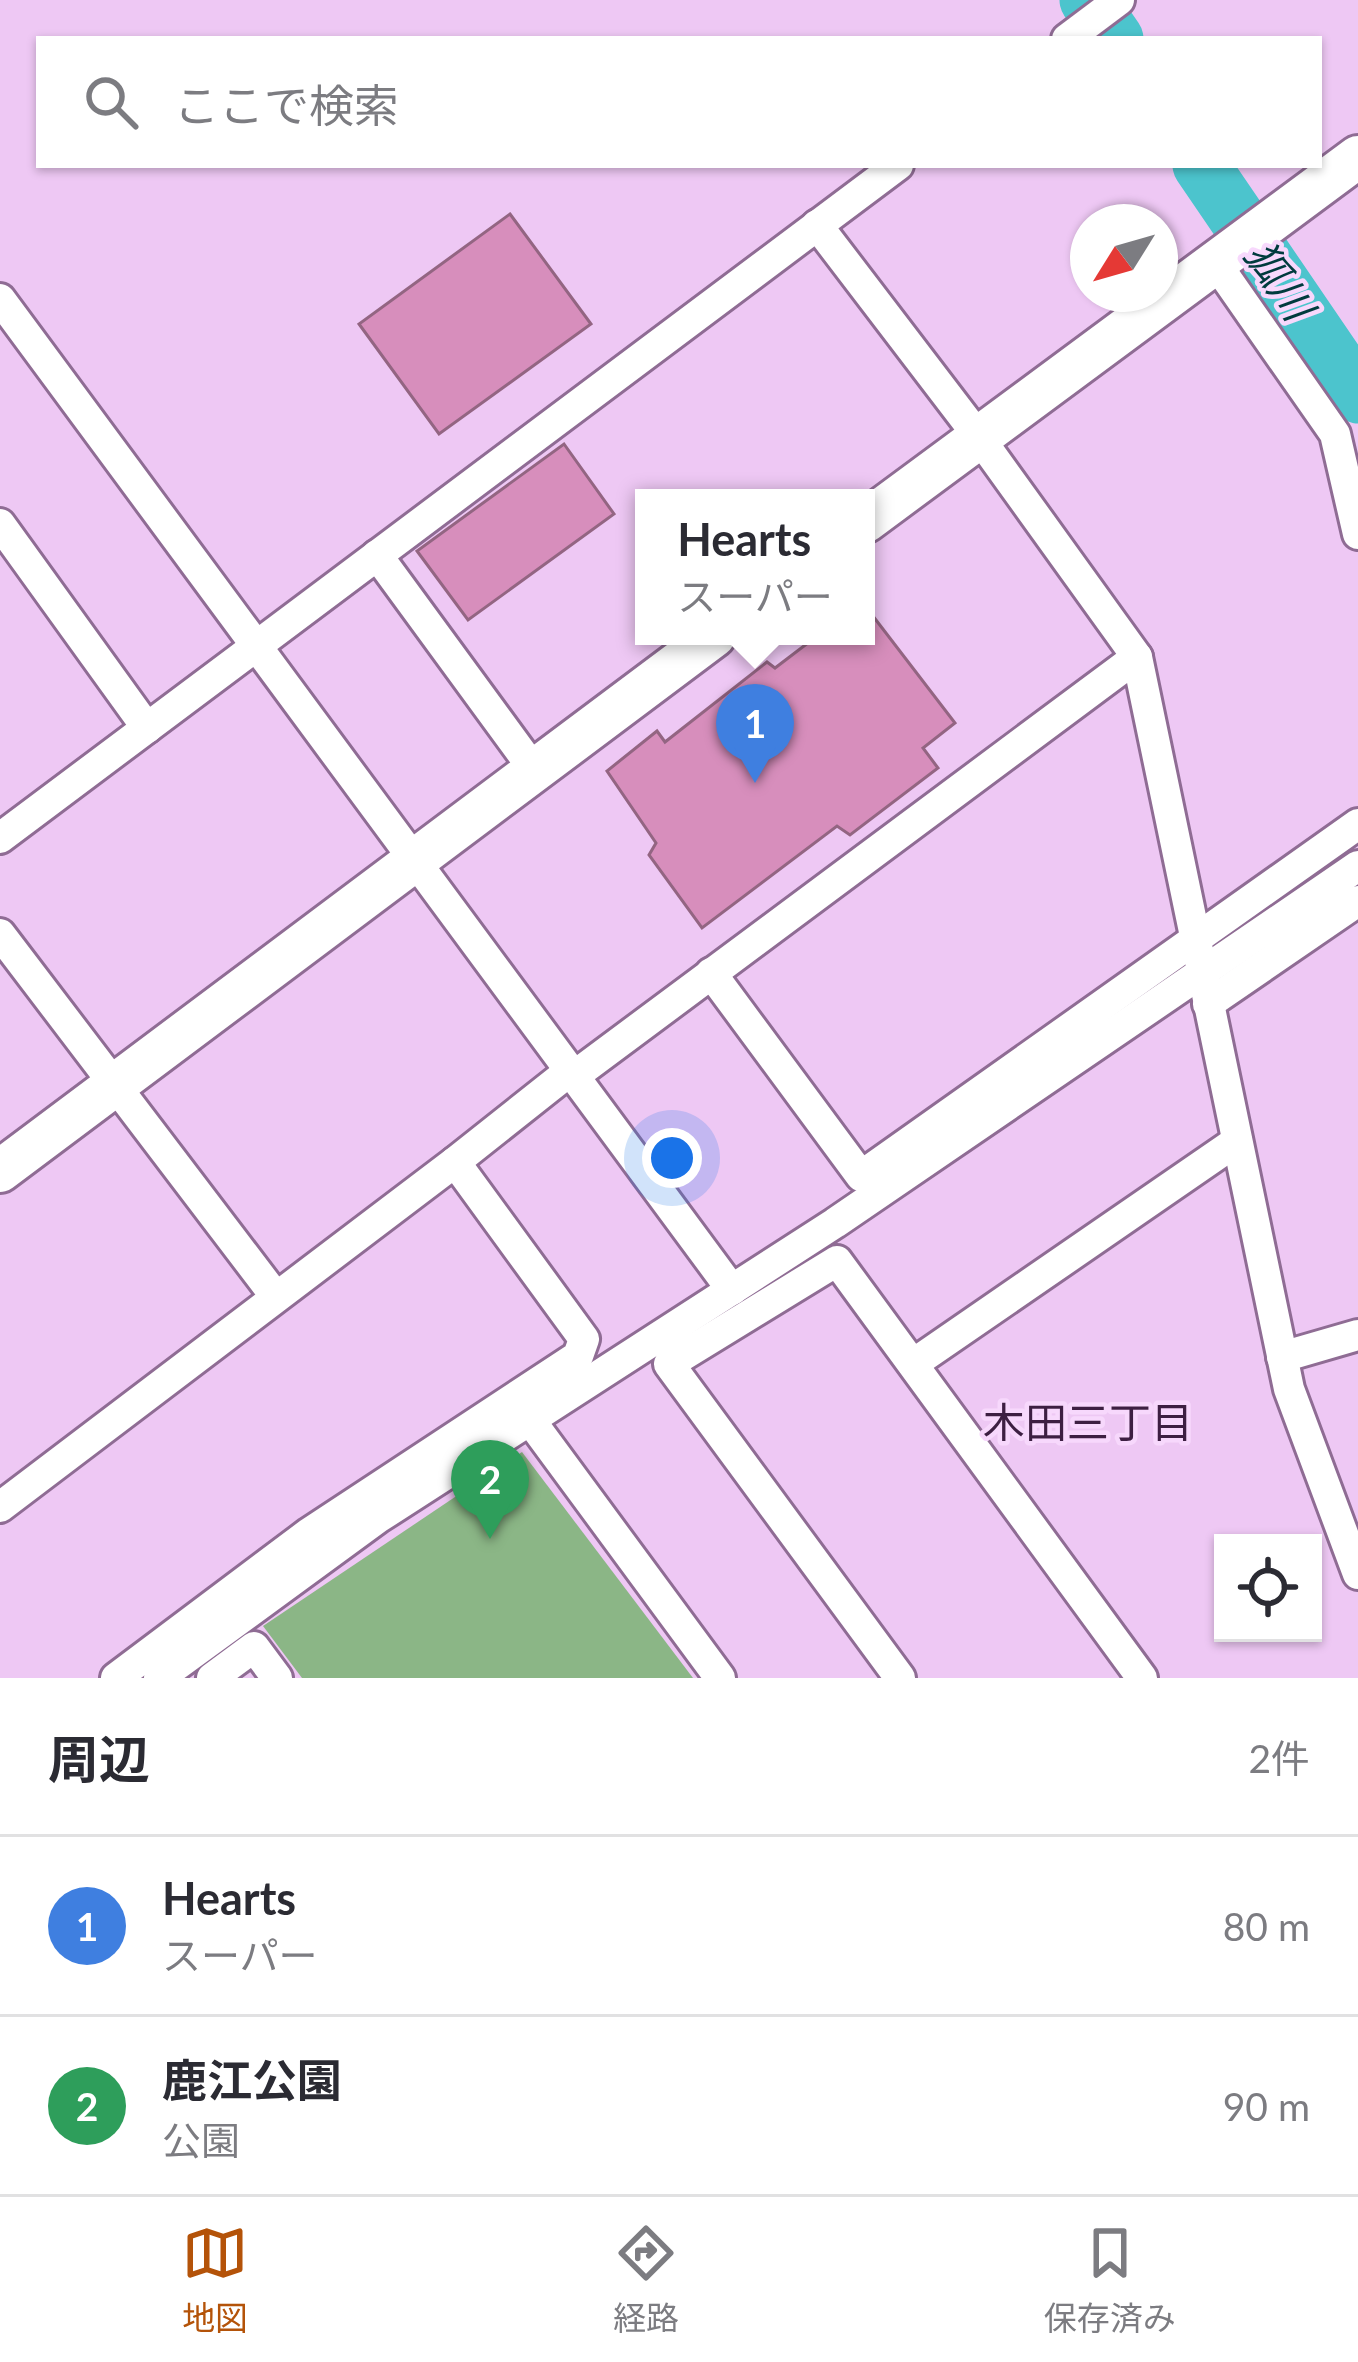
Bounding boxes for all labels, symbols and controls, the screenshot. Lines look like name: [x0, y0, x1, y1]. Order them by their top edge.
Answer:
search box: [36, 36, 1322, 168]
icon: search: [78, 69, 144, 135]
text: ここで検索: [174, 78, 399, 132]
north arrow: [1070, 204, 1178, 312]
water label: 狐川: [1236, 231, 1326, 332]
popup: [635, 489, 875, 645]
text: Hearts: [677, 512, 811, 566]
text: スーパー: [677, 573, 833, 619]
pin: 1: [716, 684, 794, 783]
your location: [642, 1128, 702, 1188]
district label: 木田三丁目: [983, 1397, 1193, 1447]
pin: 2: [451, 1440, 529, 1539]
map controls: [1214, 1534, 1322, 1642]
button: locate: [1214, 1534, 1322, 1642]
text: 周辺: [48, 1728, 150, 1789]
text: 2件: [1248, 1735, 1310, 1781]
text: Hearts: [162, 1871, 296, 1925]
text: 1: [76, 1903, 98, 1949]
text: 80 m: [1223, 1903, 1310, 1949]
text: スーパー: [162, 1932, 318, 1978]
text: 鹿江公園: [162, 2053, 342, 2107]
text: 2: [76, 2083, 98, 2129]
text: 90 m: [1223, 2083, 1310, 2129]
text: 公園: [162, 2117, 240, 2163]
tab: 地図: [182, 2220, 248, 2340]
tab: 経路: [613, 2220, 679, 2340]
tab: 保存済み: [1044, 2220, 1176, 2340]

